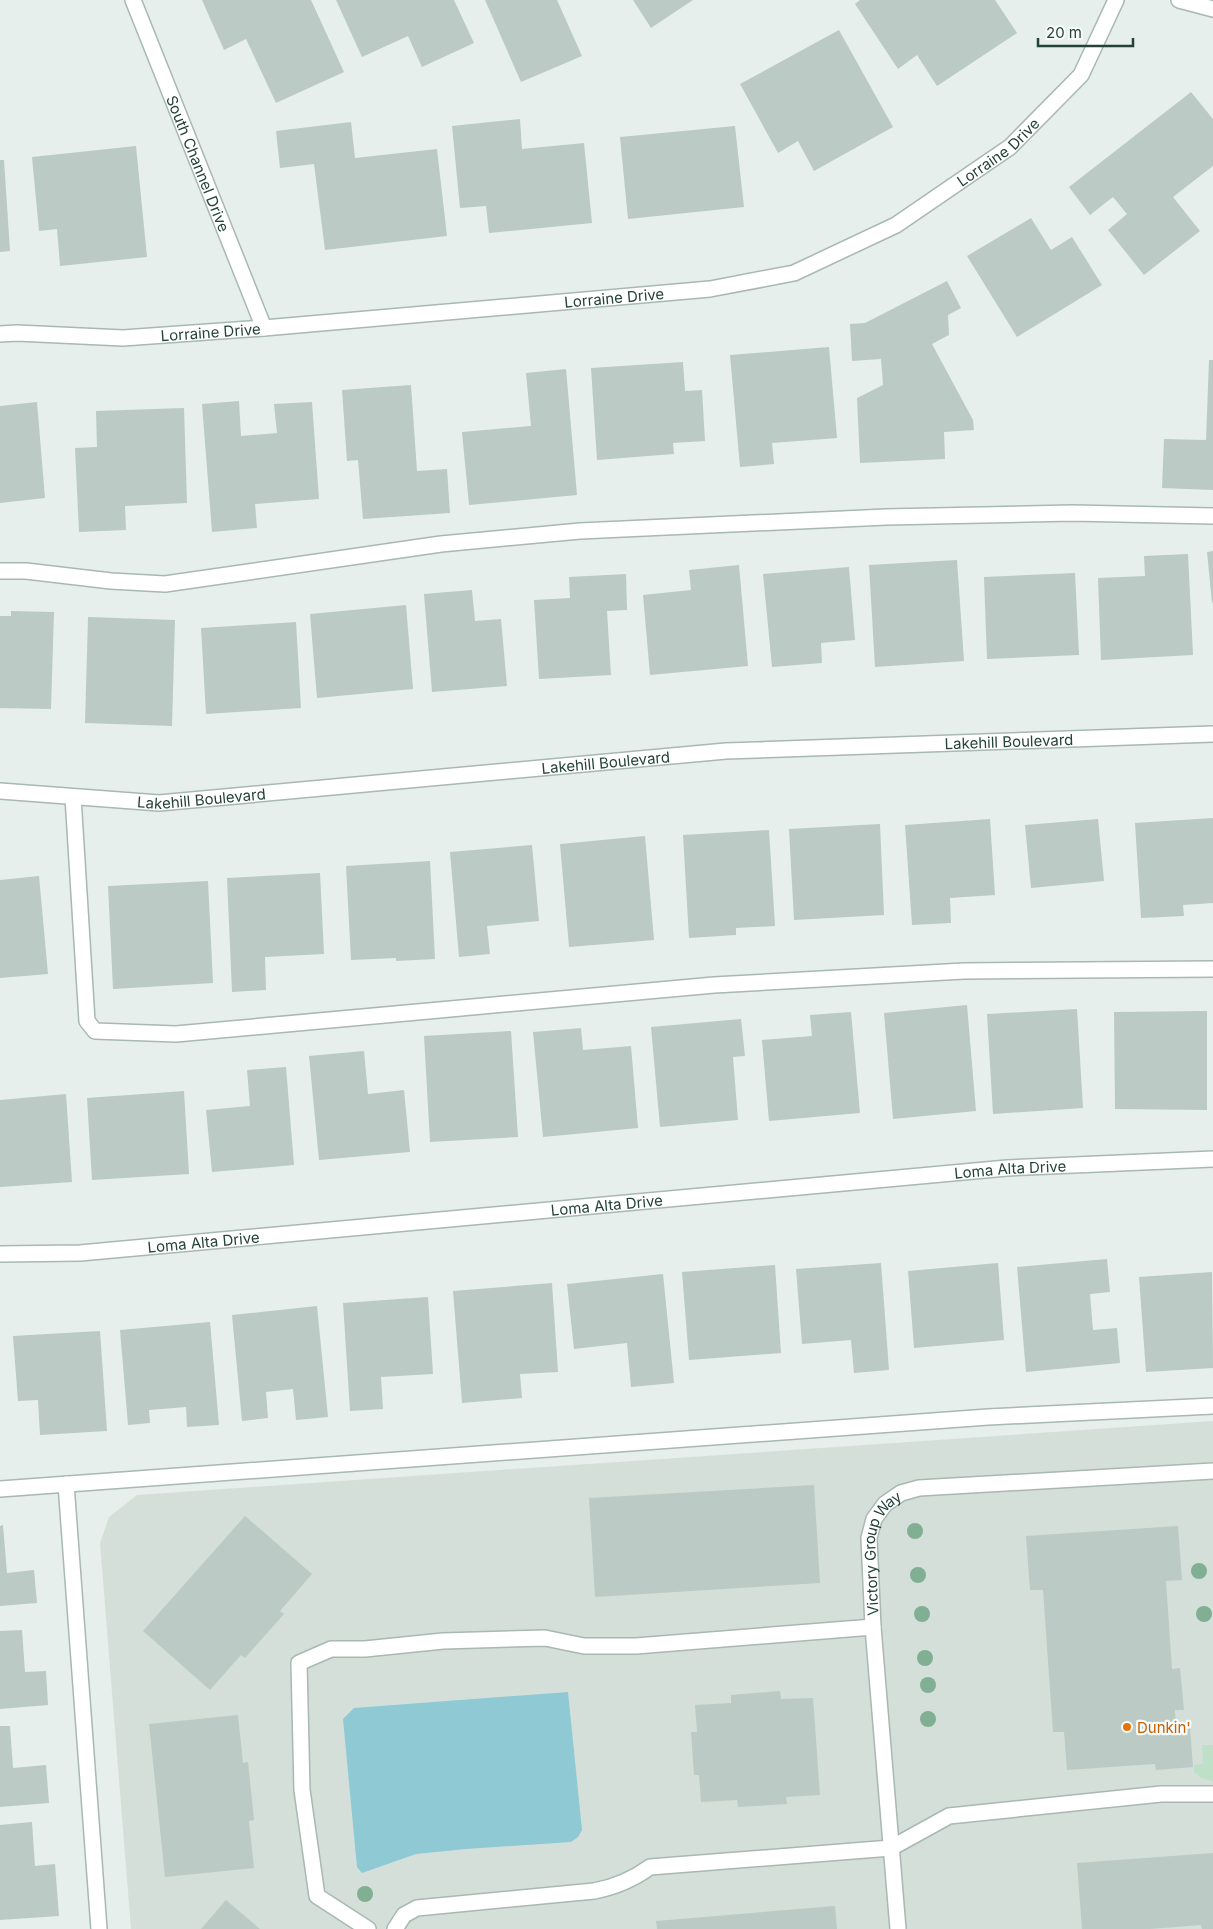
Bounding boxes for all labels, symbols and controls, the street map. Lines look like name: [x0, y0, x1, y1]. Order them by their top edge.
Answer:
scale bar: [1038, 15, 1133, 47]
text: 20 m: [1046, 23, 1082, 42]
street label: South Channel Drive: [162, 92, 234, 234]
street label: Lorraine Drive: [953, 114, 1043, 190]
street label: Lorraine Drive: [563, 284, 665, 311]
street label: Lorraine Drive: [160, 319, 261, 345]
street label: Lakehill Boulevard: [944, 729, 1074, 753]
street label: Lakehill Boulevard: [541, 747, 671, 777]
street label: Lakehill Boulevard: [137, 784, 266, 813]
street label: Loma Alta Drive: [953, 1156, 1067, 1182]
street label: Loma Alta Drive: [550, 1190, 664, 1219]
street label: Loma Alta Drive: [147, 1227, 260, 1256]
street label: Victory Group Way: [859, 1486, 905, 1616]
place label: Dunkin': [1137, 1718, 1191, 1737]
marker: Dunkin': [1121, 1721, 1133, 1733]

